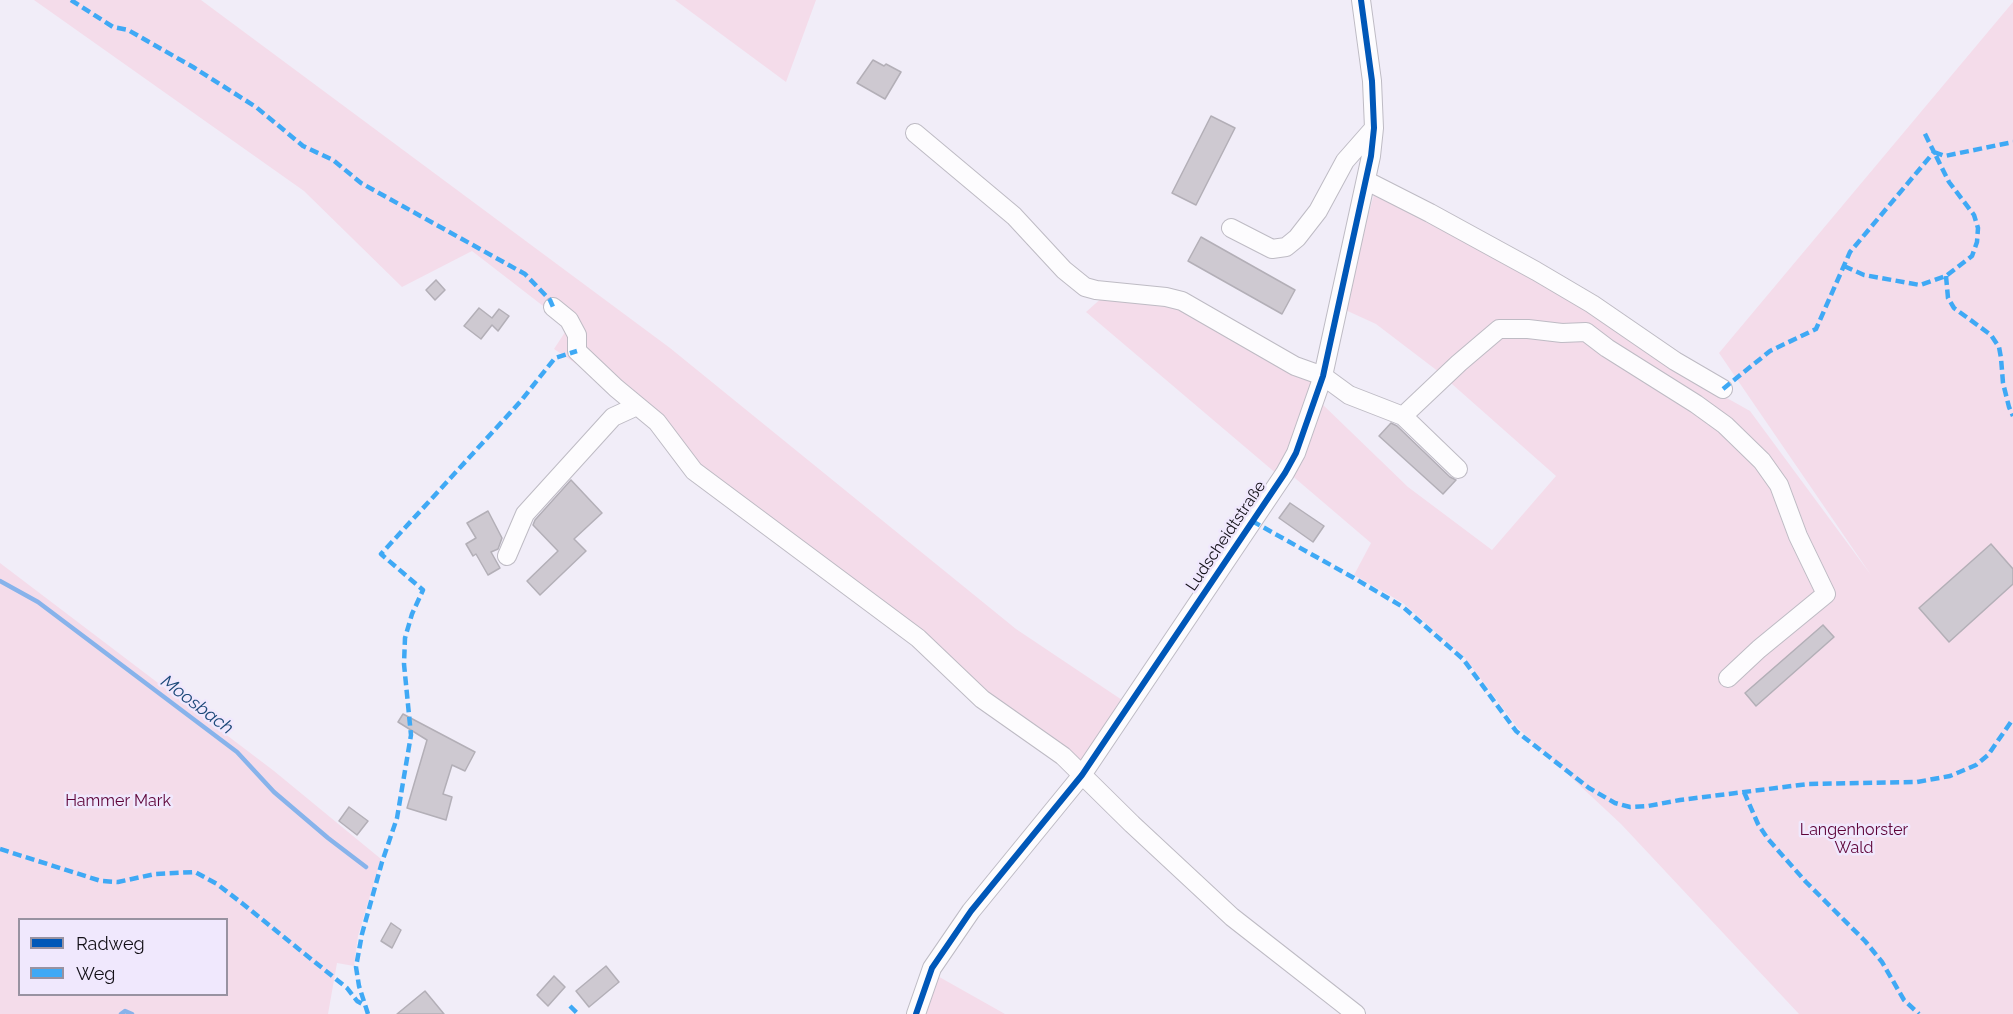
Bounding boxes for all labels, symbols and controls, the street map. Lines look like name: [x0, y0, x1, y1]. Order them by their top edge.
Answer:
street label: Ludscheidtstraße: [1182, 477, 1270, 595]
water label: Moosbach: [157, 671, 237, 739]
park label: Hammer Mark: [65, 791, 171, 811]
park label: Langenhorster Wald: [1800, 820, 1908, 858]
legend: [18, 918, 228, 996]
text: Radweg: [76, 933, 145, 954]
text: Weg: [76, 963, 115, 984]

